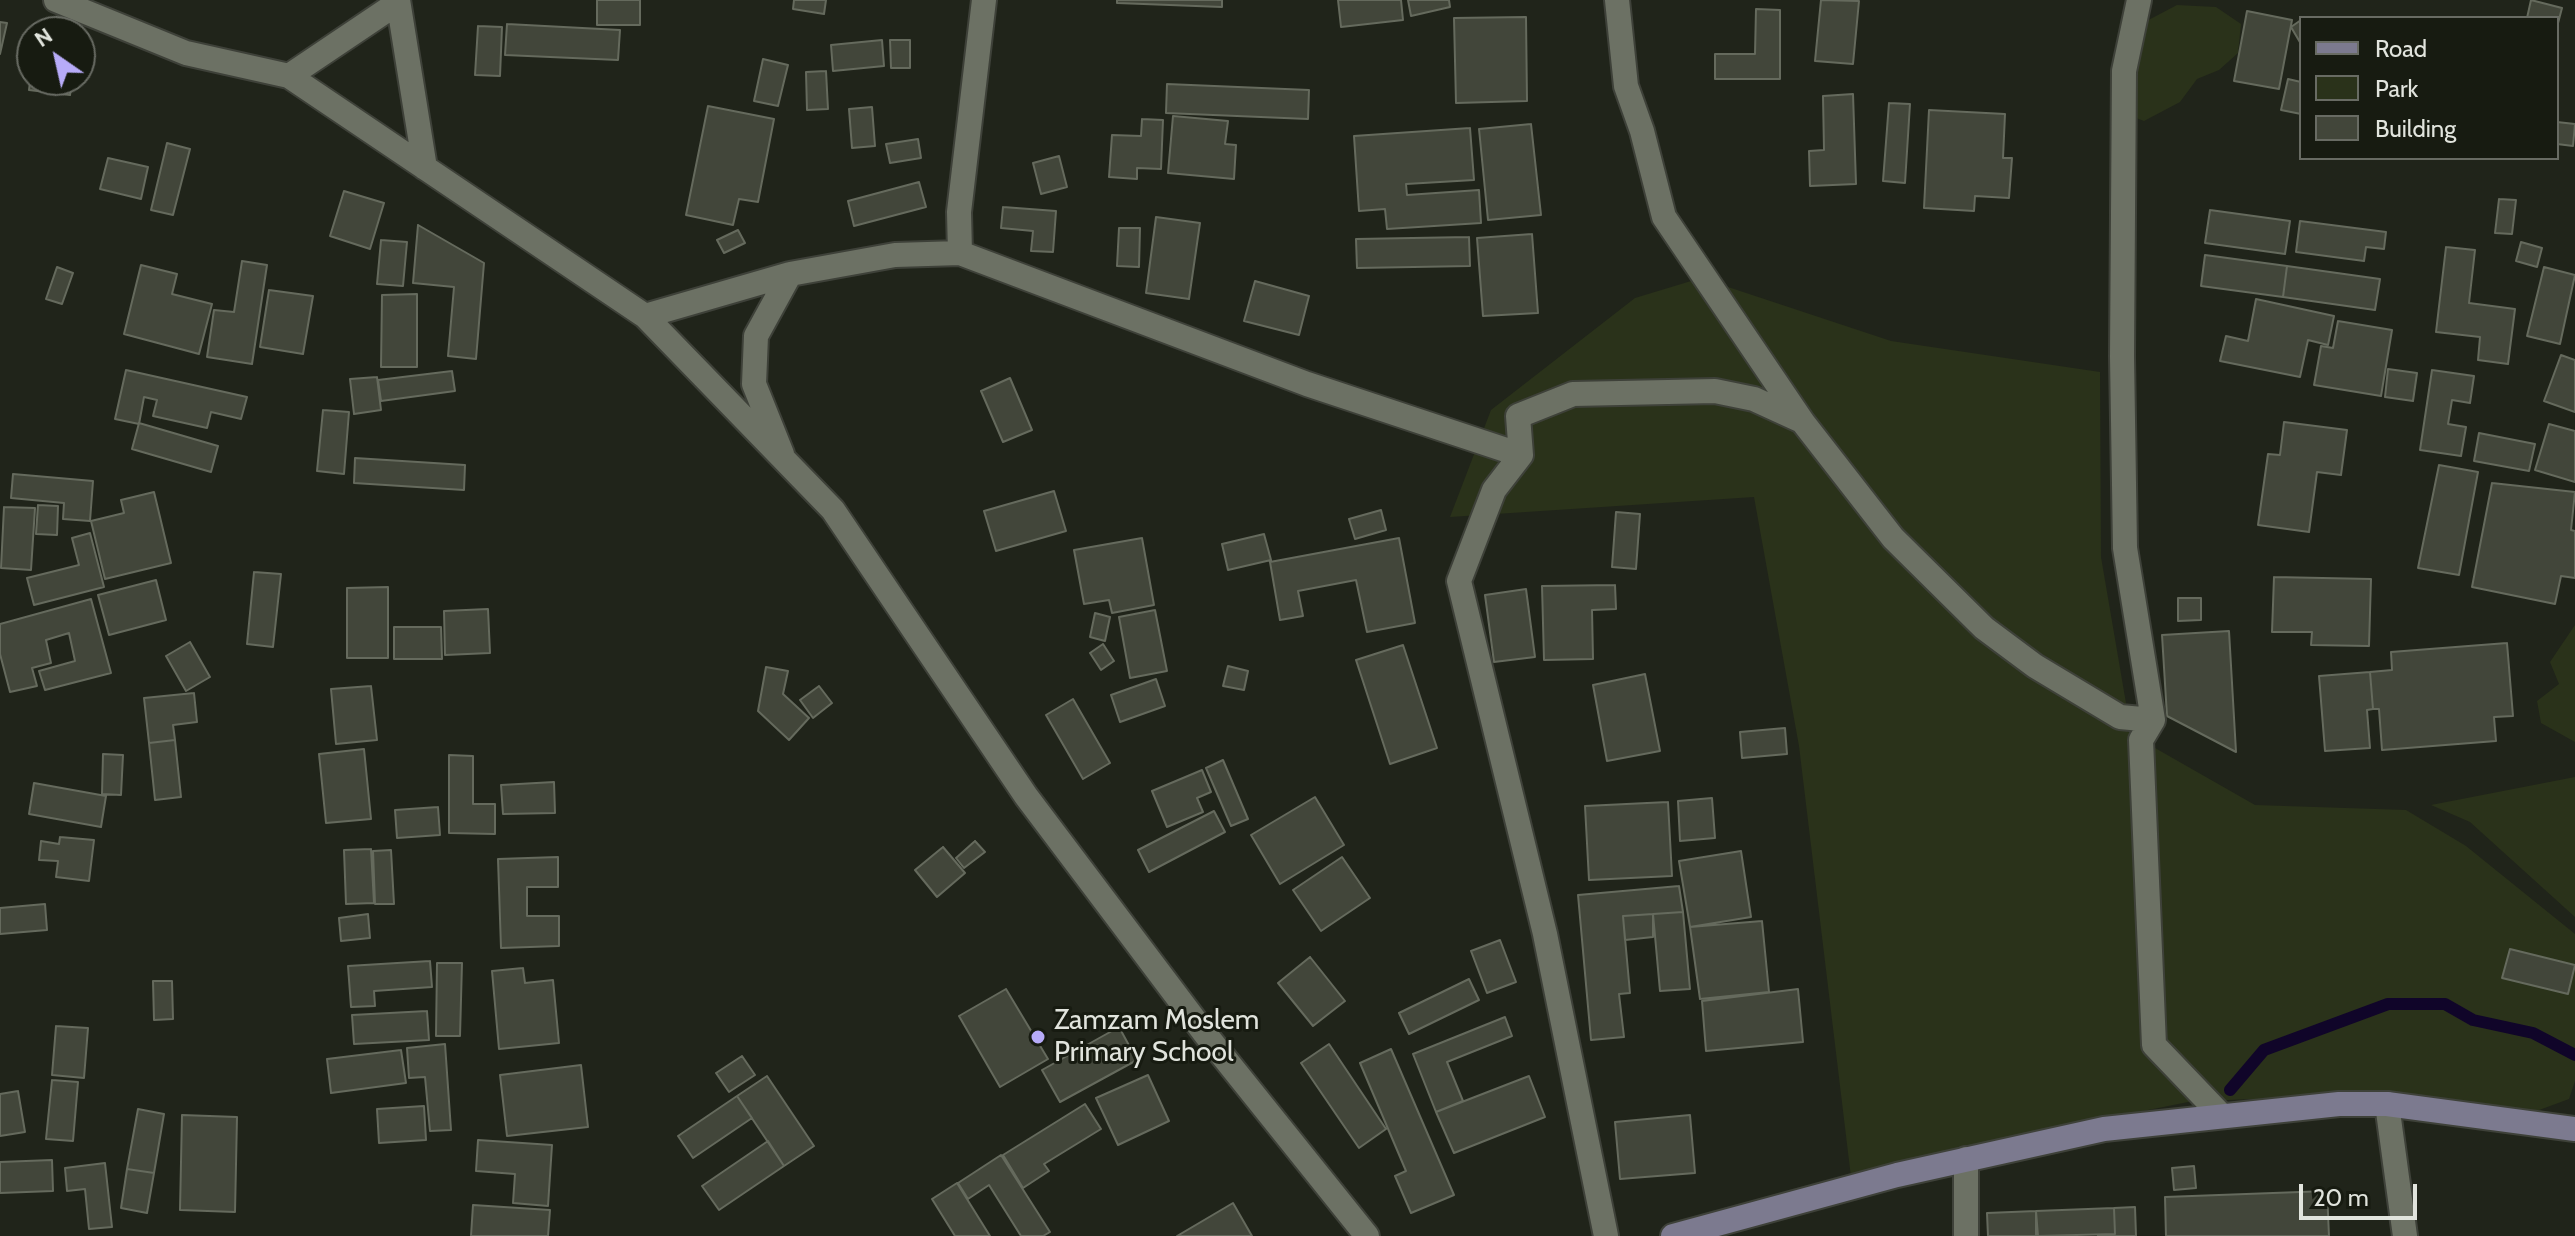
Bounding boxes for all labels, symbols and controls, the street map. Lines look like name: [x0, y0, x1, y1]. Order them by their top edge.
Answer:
north arrow: [16, 16, 96, 96]
legend: [2299, 16, 2559, 160]
text: N: [29, 22, 57, 53]
text: Road: [2375, 34, 2427, 63]
text: Park: [2375, 74, 2418, 103]
text: Building: [2375, 114, 2456, 143]
place label: Zamzam Moslem Primary School: [1054, 1004, 1259, 1070]
marker: Zamzam Moslem Primary School: [1029, 1028, 1047, 1046]
scale bar: [2303, 1168, 2421, 1218]
text: 20 m: [2313, 1183, 2369, 1212]

